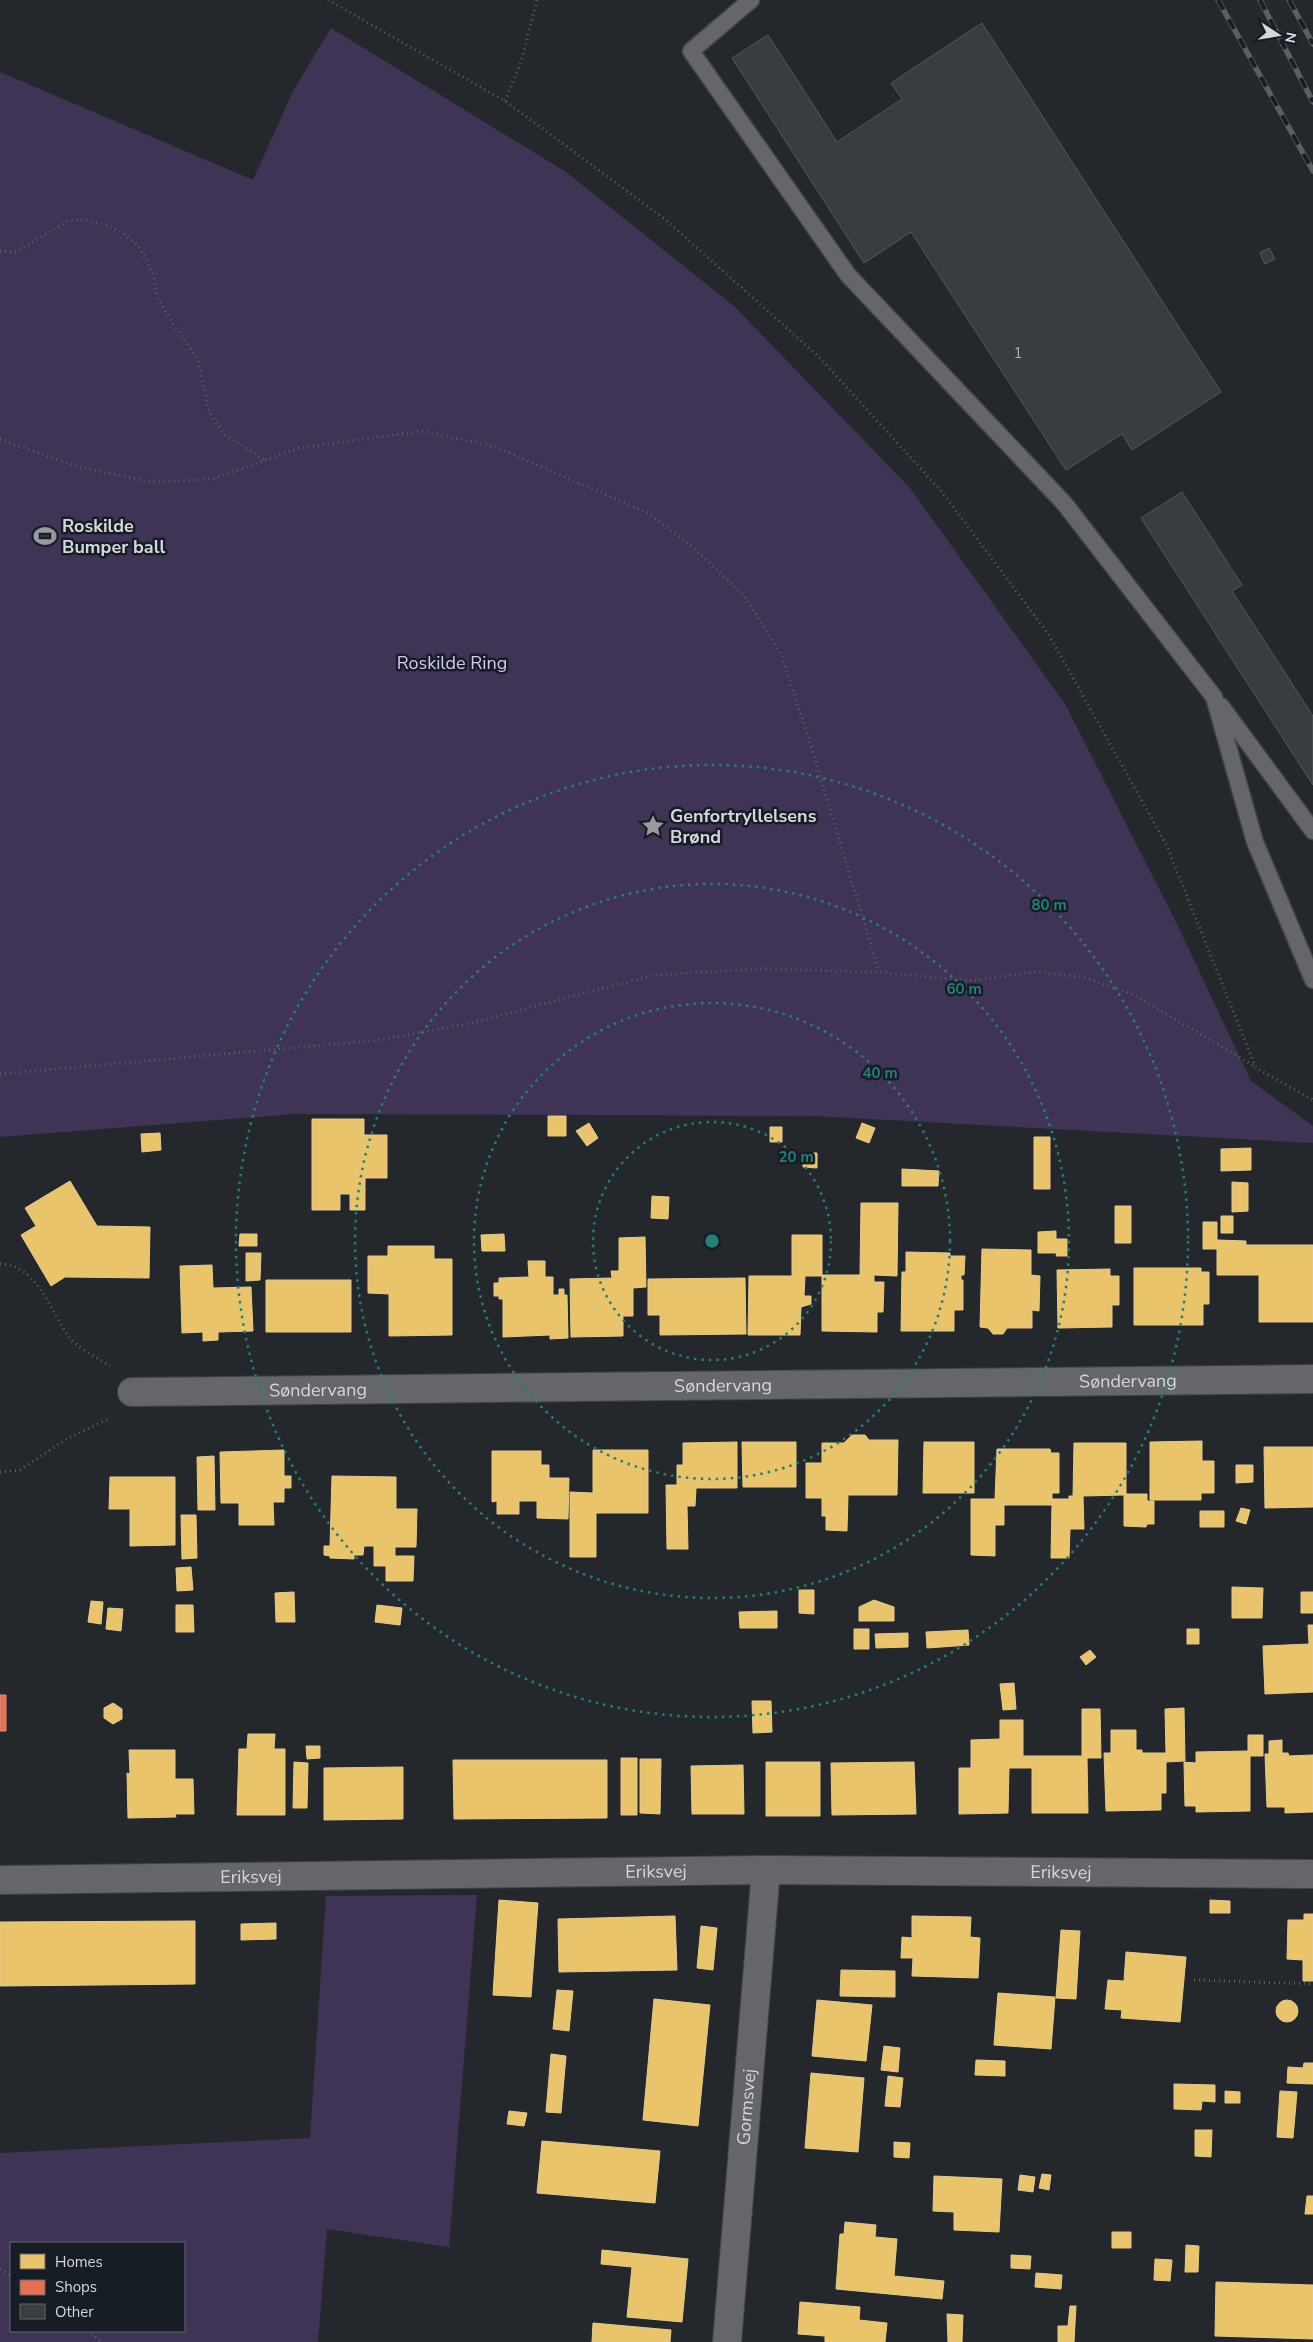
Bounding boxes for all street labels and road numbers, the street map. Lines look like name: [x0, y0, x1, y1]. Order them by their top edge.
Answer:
street label: Søndervang: [1079, 1368, 1177, 1394]
street label: Søndervang: [674, 1373, 772, 1398]
street label: Søndervang: [269, 1377, 367, 1402]
street label: Eriksvej: [625, 1859, 687, 1884]
street label: Eriksvej: [1030, 1860, 1092, 1884]
street label: Eriksvej: [220, 1864, 282, 1889]
street label: Gormsvej: [731, 2068, 762, 2146]

